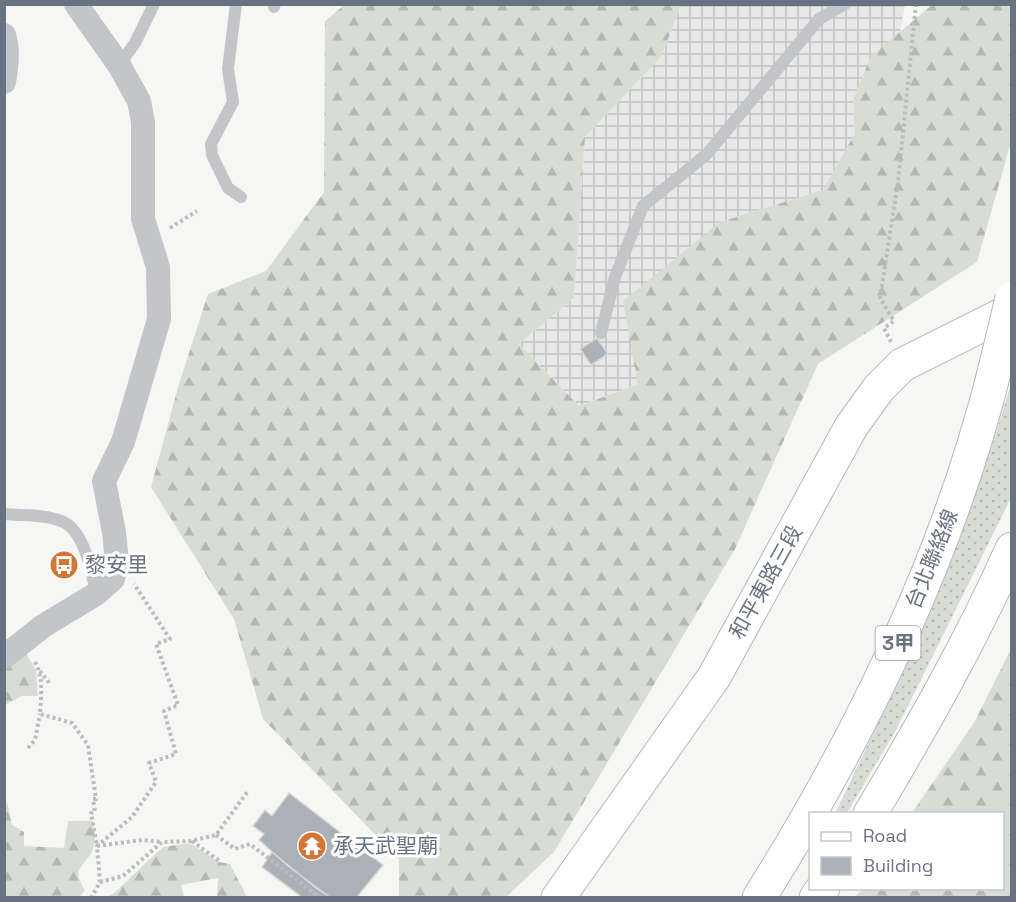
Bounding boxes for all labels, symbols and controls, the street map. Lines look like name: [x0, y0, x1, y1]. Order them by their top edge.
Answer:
street label: 台北聯絡線: [899, 505, 964, 613]
street label: 和平東路三段: [723, 520, 808, 643]
bus stop icon: 黎安里: [48, 549, 80, 581]
place label: 黎安里: [85, 551, 148, 578]
road number: 3甲: [876, 626, 920, 660]
legend: [809, 812, 1004, 890]
text: Road: [863, 824, 907, 847]
temple icon: 承天武聖廟: [296, 830, 328, 862]
place label: 承天武聖廟: [333, 832, 438, 859]
text: Building: [863, 854, 933, 877]

